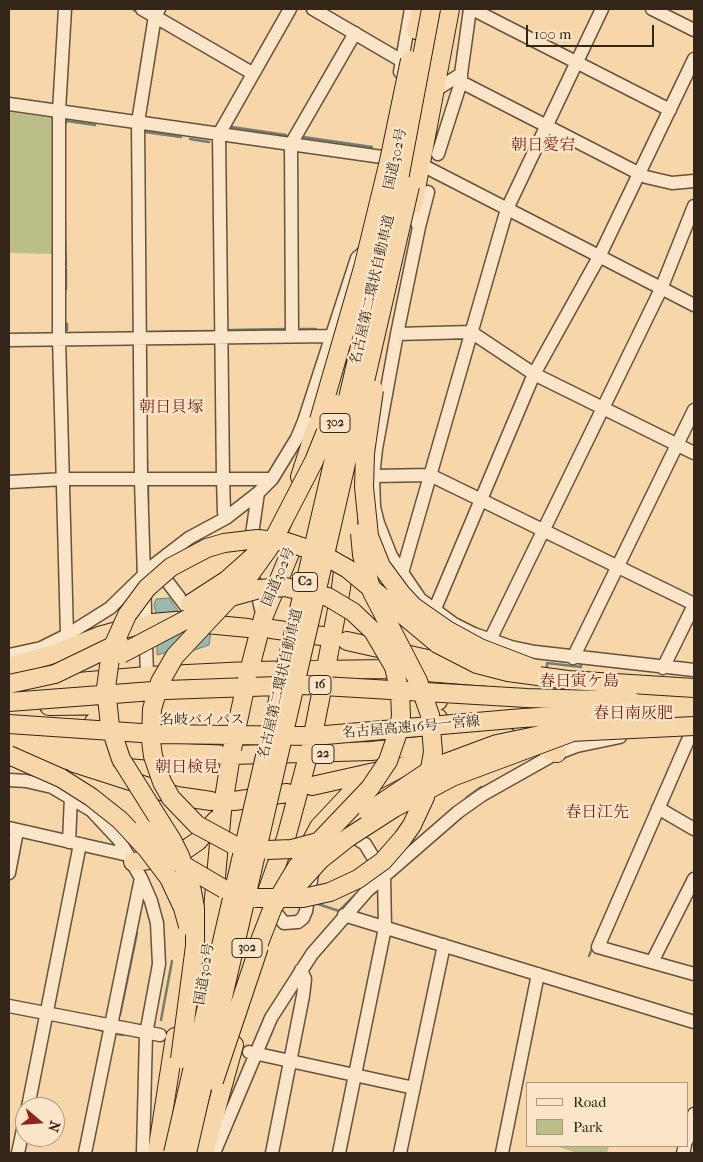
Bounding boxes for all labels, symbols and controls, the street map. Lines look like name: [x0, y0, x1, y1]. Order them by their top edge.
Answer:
scale bar: [528, 15, 656, 47]
text: 100 m: [534, 25, 572, 43]
street label: 国道302号: [381, 127, 411, 191]
district label: 朝日愛宕: [511, 136, 575, 156]
street label: 名古屋第二環状自動車道: [347, 213, 399, 367]
district label: 朝日貝塚: [139, 398, 203, 418]
road number: 302: [320, 413, 350, 432]
street label: 国道302号: [259, 545, 299, 609]
road number: C2: [292, 572, 318, 592]
street label: 名古屋第二環状自動車道: [255, 607, 307, 761]
district label: 春日寅ケ島: [539, 672, 619, 692]
road number: 16: [309, 676, 331, 694]
district label: 春日南灰肥: [593, 704, 673, 724]
street label: 名岐バイパス: [160, 713, 244, 729]
street label: 名古屋高速16号一宮線: [341, 714, 481, 742]
road number: 22: [312, 744, 334, 764]
district label: 朝日検見: [155, 758, 219, 778]
district label: 春日江先: [565, 803, 629, 823]
road number: 302: [232, 938, 262, 958]
street label: 国道302号: [192, 942, 218, 1006]
legend: [526, 1082, 688, 1147]
text: Road: [573, 1093, 606, 1111]
north arrow: [15, 1097, 65, 1147]
text: Park: [573, 1118, 603, 1136]
text: N: [44, 1119, 64, 1134]

